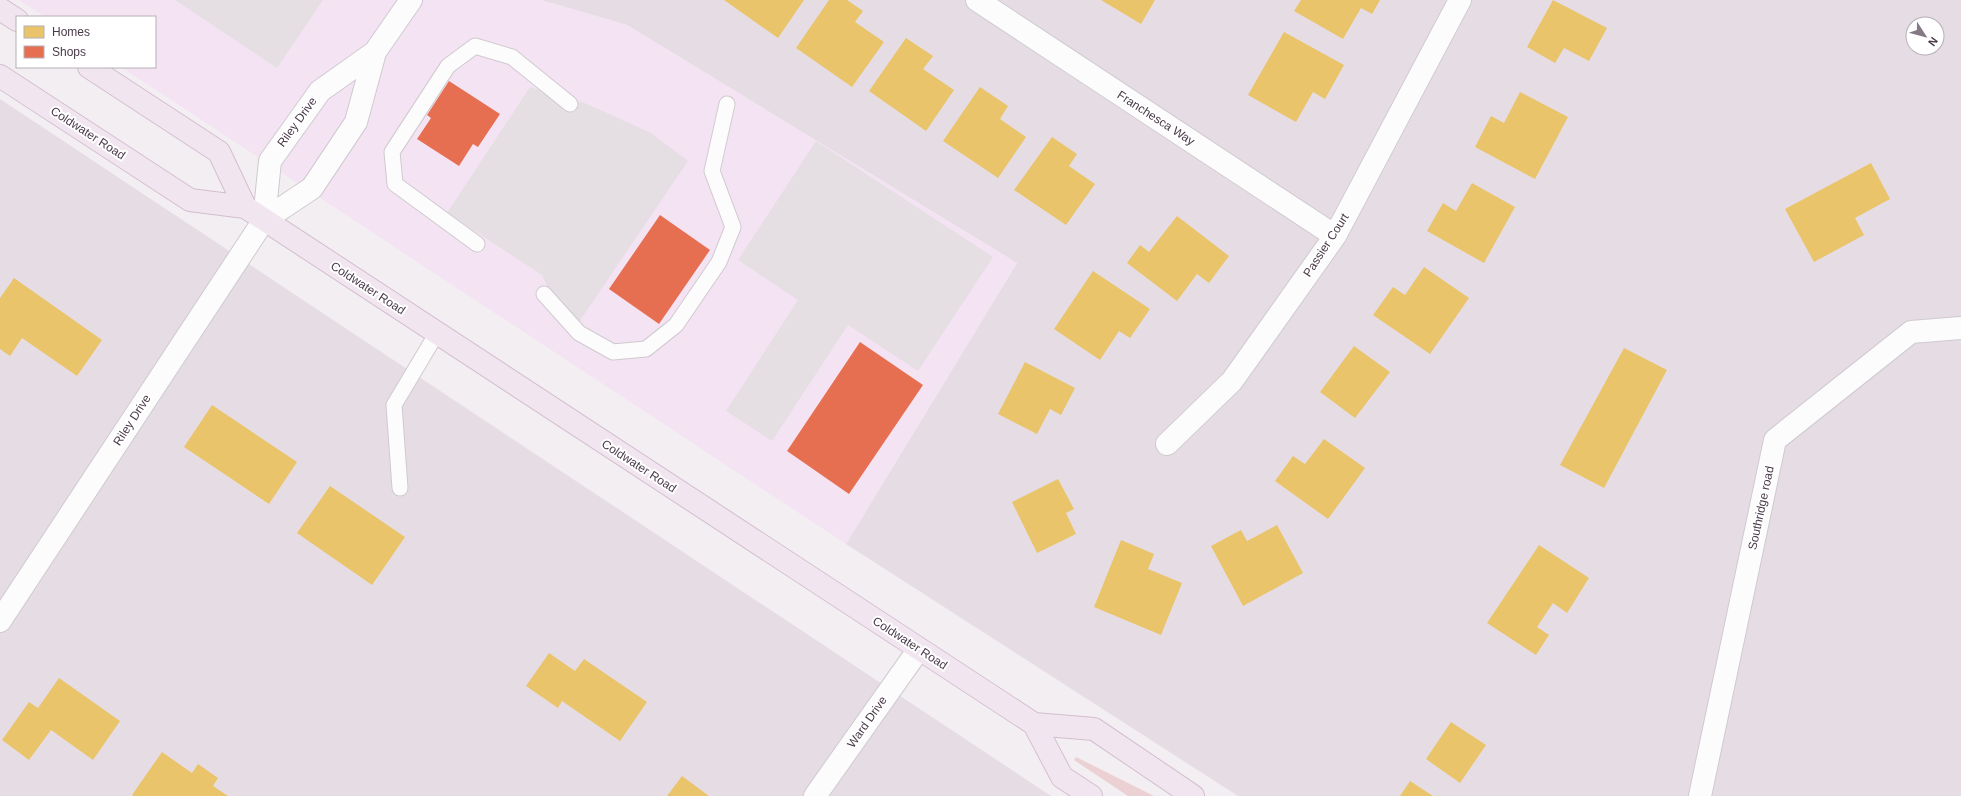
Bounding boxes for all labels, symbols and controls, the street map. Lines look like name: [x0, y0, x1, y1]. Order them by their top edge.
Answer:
legend: [16, 16, 156, 68]
north arrow: [1905, 16, 1945, 56]
text: Homes: [52, 25, 90, 39]
text: N: [1926, 35, 1940, 49]
text: Shops: [52, 45, 86, 59]
street label: Franchesca Way: [1115, 88, 1197, 148]
street label: Riley Drive: [274, 94, 320, 150]
street label: Coldwater Road: [48, 104, 128, 162]
street label: Passier Court: [1300, 210, 1352, 279]
street label: Coldwater Road: [328, 259, 408, 317]
street label: Riley Drive: [110, 392, 154, 448]
street label: Coldwater Road: [599, 437, 679, 495]
street label: Southridge road: [1745, 465, 1777, 551]
street label: Coldwater Road: [870, 614, 950, 672]
street label: Ward Drive: [844, 693, 890, 750]

